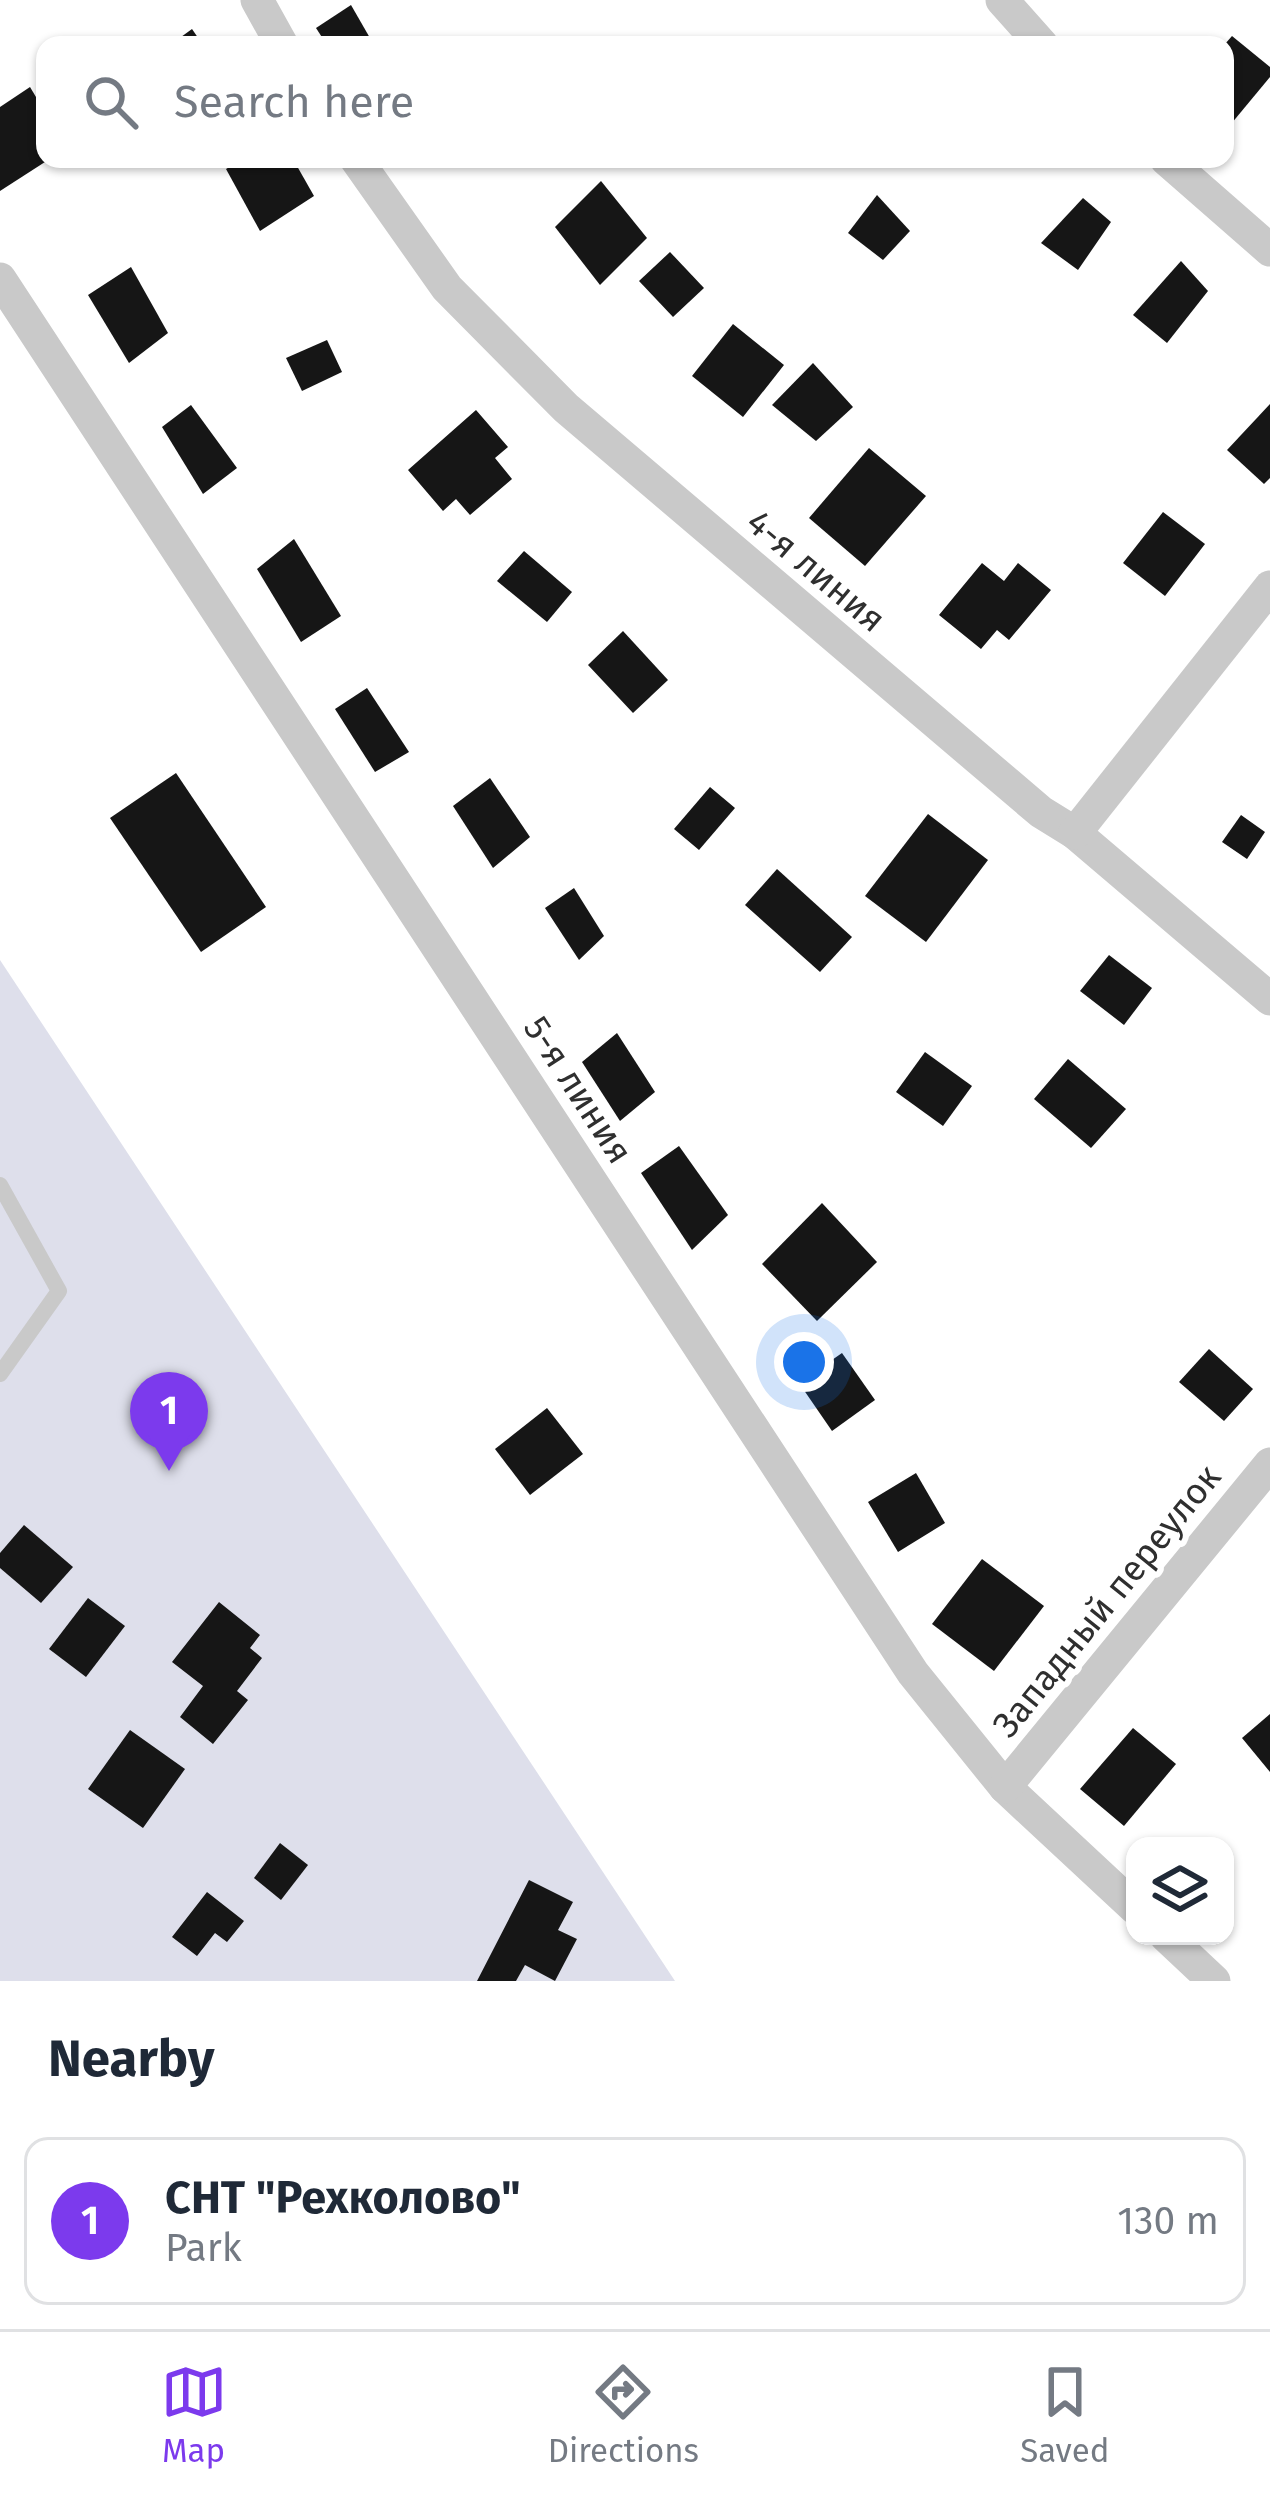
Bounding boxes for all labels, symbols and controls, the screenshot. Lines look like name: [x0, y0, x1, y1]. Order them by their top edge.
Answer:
search box: [36, 36, 1234, 168]
icon: search: [78, 69, 144, 135]
text: Search here: [174, 75, 414, 129]
street label: 4-я линия: [738, 500, 894, 642]
street label: 5-я линия: [514, 1008, 642, 1172]
your location: [774, 1332, 834, 1392]
pin: 1: [130, 1372, 208, 1471]
street label: Западный переулок: [984, 1456, 1231, 1746]
map controls: [1126, 1837, 1234, 1945]
button: layers: [1126, 1837, 1234, 1945]
text: Nearby: [48, 2028, 214, 2090]
text: СНТ "Рехколово": [165, 2171, 521, 2225]
text: 1: [81, 2198, 99, 2244]
text: 130 m: [1117, 2198, 1219, 2244]
text: Park: [165, 2225, 242, 2271]
tab: Map: [161, 2359, 227, 2471]
tab: Directions: [548, 2359, 699, 2471]
tab: Saved: [1020, 2359, 1109, 2471]

